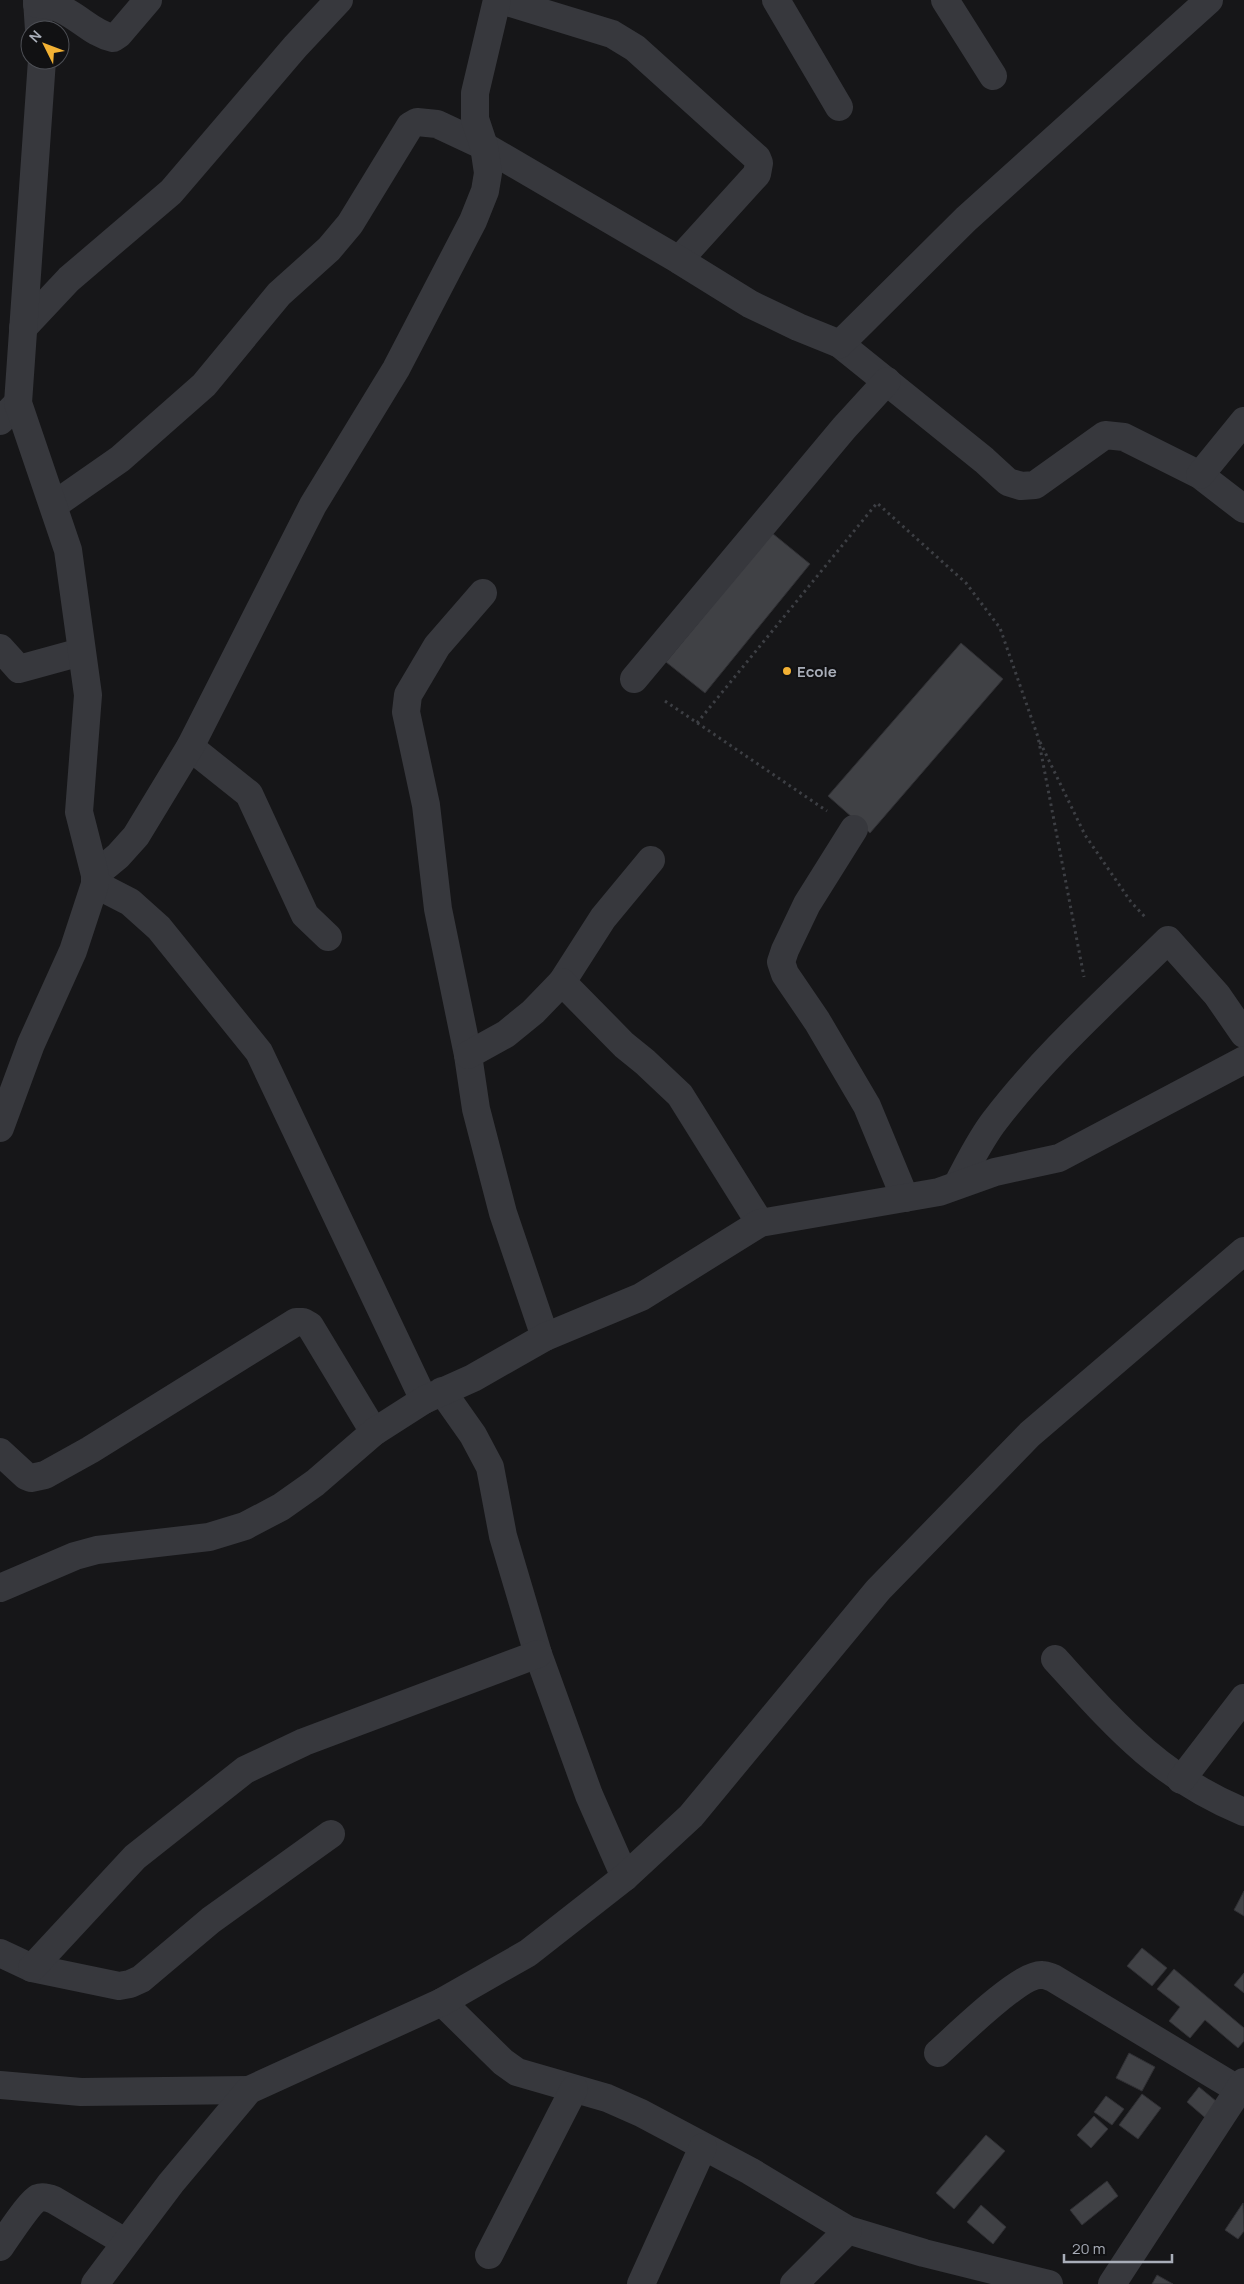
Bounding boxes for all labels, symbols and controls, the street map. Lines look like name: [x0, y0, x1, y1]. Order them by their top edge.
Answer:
north arrow: [20, 20, 70, 70]
text: N: [25, 26, 45, 46]
place label: Ecole: [797, 661, 837, 682]
marker: Ecole: [781, 665, 793, 677]
scale bar: [1064, 2232, 1172, 2264]
text: 20 m: [1072, 2238, 1105, 2259]

